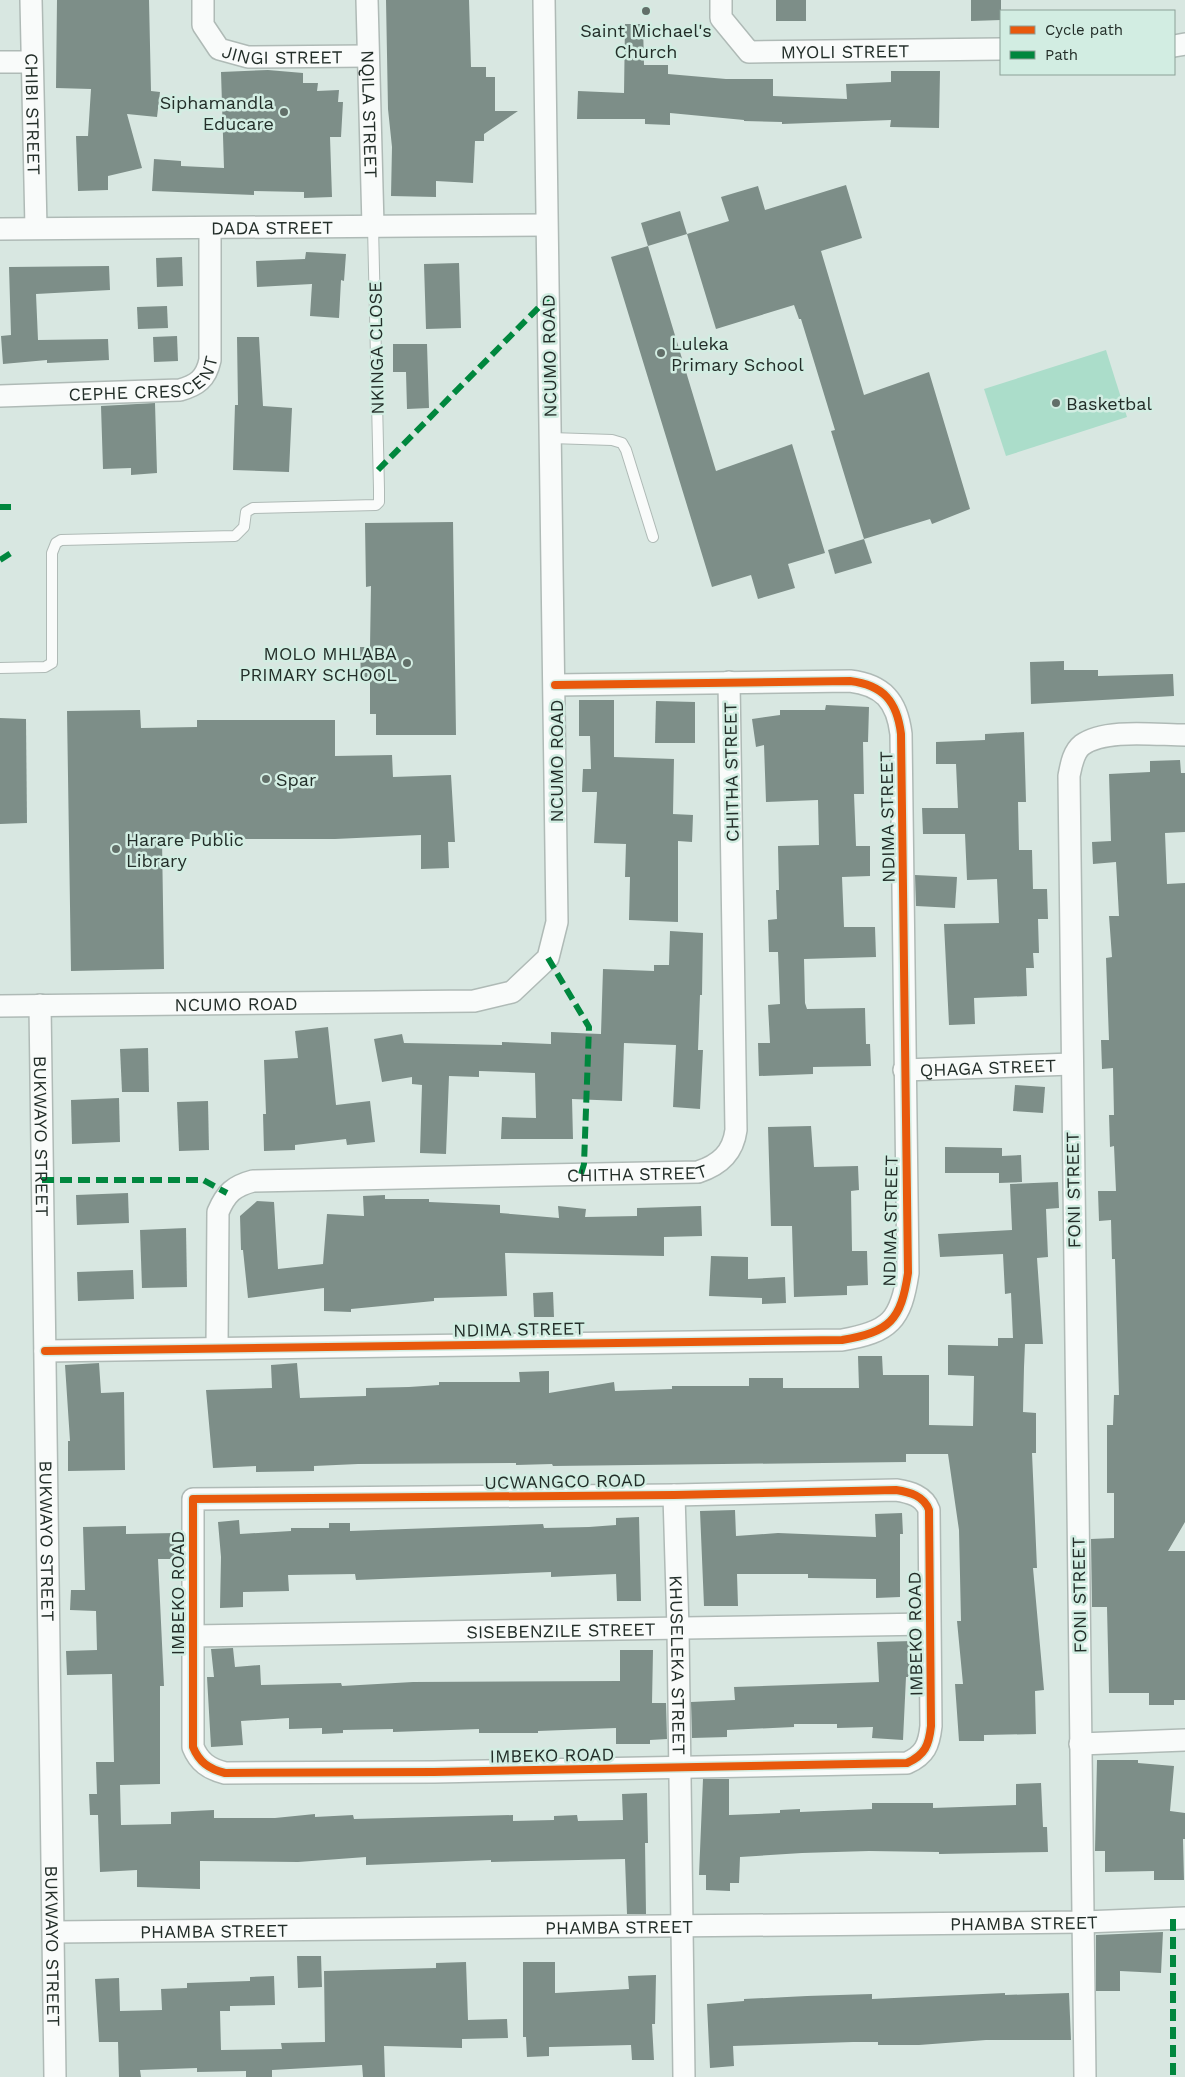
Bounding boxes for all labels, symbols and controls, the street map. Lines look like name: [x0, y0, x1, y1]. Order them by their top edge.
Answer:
marker: Saint Michael's Church: [640, 5, 652, 17]
legend: [1000, 10, 1175, 75]
place label: Saint Michael's Church: [580, 20, 712, 62]
text: Cycle path: [1045, 21, 1123, 39]
street label: JINGI STREET: [220, 40, 343, 68]
street label: MYOLI STREET: [780, 40, 910, 62]
text: Path: [1045, 46, 1078, 64]
street label: NQILA STREET: [358, 50, 382, 178]
street label: CHIBI STREET: [22, 53, 45, 175]
place label: Siphamandla Educare: [160, 92, 274, 134]
marker: Siphamandla Educare: [278, 106, 290, 118]
street label: DADA STREET: [211, 216, 333, 238]
street label: NKINGA CLOSE: [364, 281, 388, 415]
street label: NCUMO ROAD: [537, 294, 561, 418]
place label: Luleka Primary School: [671, 333, 804, 375]
marker: Luleka Primary School: [655, 347, 667, 359]
street label: CEPHE CRESCENT: [68, 354, 221, 404]
place label: Basketbal: [1066, 393, 1152, 414]
marker: Basketbal: [1050, 397, 1062, 409]
place label: MOLO MHLABA PRIMARY SCHOOL: [239, 643, 397, 685]
marker: MOLO MHLABA PRIMARY SCHOOL: [401, 657, 413, 669]
street label: NCUMO ROAD: [546, 699, 567, 823]
street label: CHITHA STREET: [719, 702, 743, 842]
street label: NDIMA STREET: [875, 751, 899, 883]
place label: Spar: [276, 769, 316, 790]
marker: Spar: [260, 773, 272, 785]
place label: Harare Public Library: [126, 829, 244, 871]
marker: Harare Public Library: [110, 843, 122, 855]
street label: NCUMO ROAD: [174, 992, 298, 1015]
street label: QHAGA STREET: [919, 1054, 1057, 1080]
street label: BUKWAYO STREET: [30, 1055, 53, 1217]
street label: FONI STREET: [1061, 1131, 1085, 1248]
street label: NDIMA STREET: [878, 1155, 902, 1287]
street label: CHITHA STREET: [567, 1159, 710, 1185]
street label: NDIMA STREET: [453, 1317, 585, 1341]
street label: BUKWAYO STREET: [36, 1460, 59, 1622]
street label: UCWANGCO ROAD: [484, 1469, 646, 1493]
street label: IMBEKO ROAD: [167, 1531, 188, 1655]
street label: FONI STREET: [1067, 1536, 1091, 1653]
street label: IMBEKO ROAD: [903, 1572, 927, 1696]
street label: KHUSELEKA STREET: [666, 1575, 690, 1755]
street label: SISEBENZILE STREET: [466, 1618, 656, 1642]
street label: IMBEKO ROAD: [490, 1743, 614, 1767]
street label: BUKWAYO STREET: [42, 1865, 65, 2027]
street label: PHAMBA STREET: [950, 1911, 1099, 1934]
street label: PHAMBA STREET: [545, 1915, 693, 1938]
street label: PHAMBA STREET: [140, 1919, 288, 1942]

